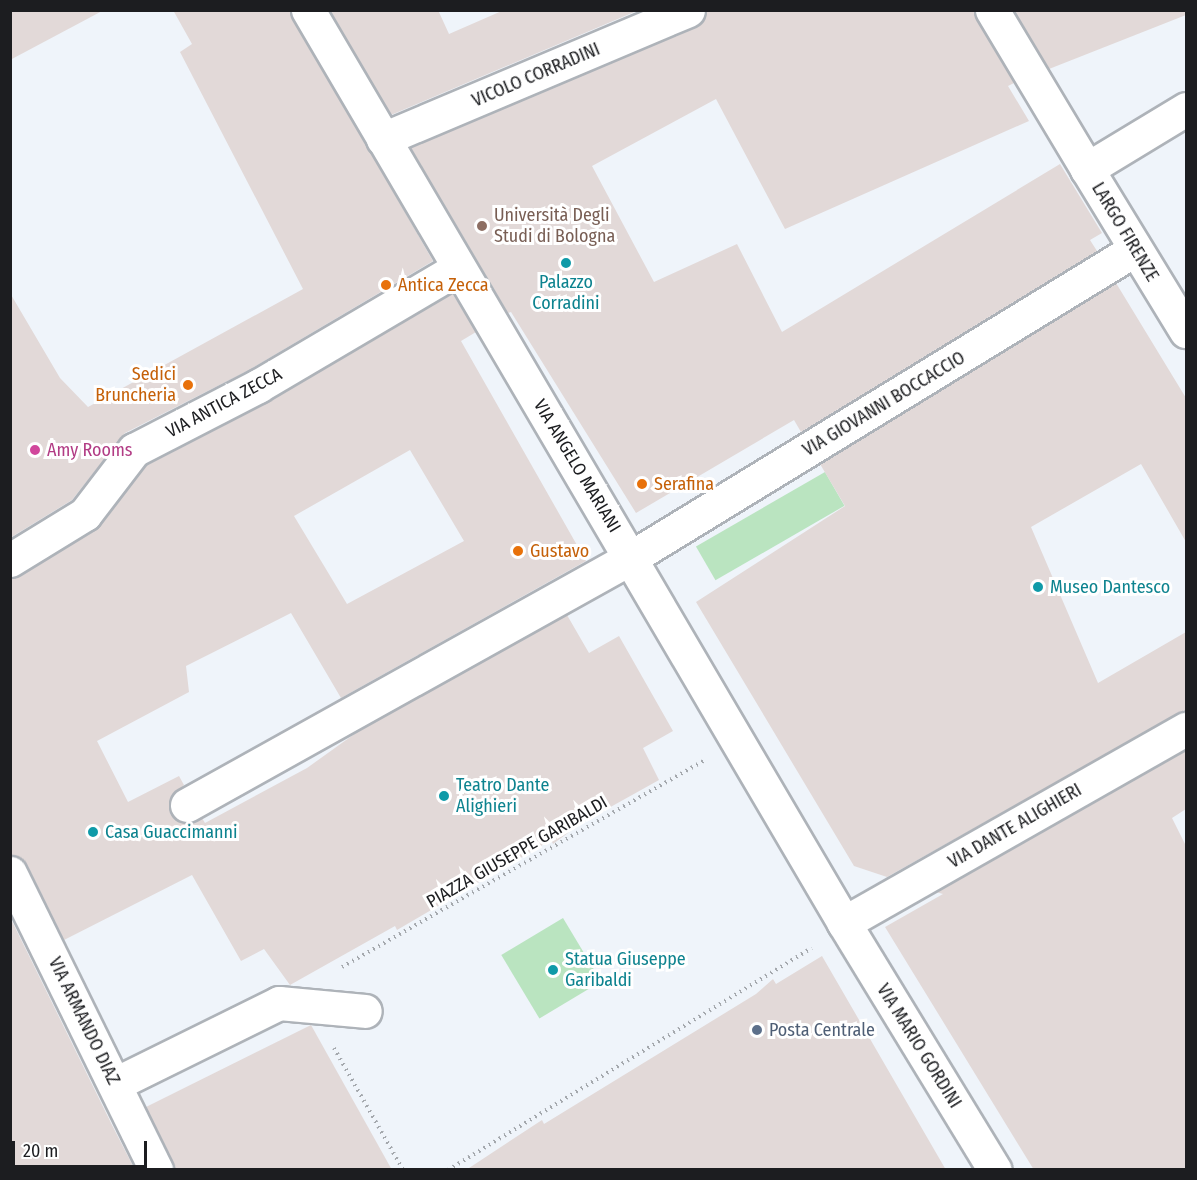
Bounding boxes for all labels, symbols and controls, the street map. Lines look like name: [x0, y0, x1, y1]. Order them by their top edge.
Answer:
street label: VICOLO CORRADINI: [469, 38, 603, 112]
street label: LARGO FIRENZE: [1087, 179, 1163, 285]
place label: Università Degli Studi di Bologna: [494, 205, 615, 248]
marker: Università Degli Studi di Bologna: [475, 219, 489, 233]
marker: Palazzo Corradini: [559, 256, 573, 270]
place label: Palazzo Corradini: [532, 272, 600, 314]
place label: Antica Zecca: [398, 274, 489, 296]
marker: Antica Zecca: [379, 278, 393, 292]
street label: VIA GIOVANNI BOCCACCIO: [799, 347, 969, 461]
street label: VIA ANTICA ZECCA: [162, 363, 286, 443]
place label: Sedici Bruncheria: [95, 364, 176, 406]
marker: Sedici Bruncheria: [181, 378, 195, 392]
street label: VIA ANGELO MARIANI: [529, 396, 625, 536]
place label: Amy Rooms: [47, 439, 132, 461]
marker: Amy Rooms: [28, 443, 42, 457]
place label: Serafina: [654, 473, 714, 495]
marker: Serafina: [635, 477, 649, 491]
place label: Gustavo: [530, 540, 589, 562]
marker: Gustavo: [511, 544, 525, 558]
place label: Museo Dantesco: [1050, 576, 1170, 598]
marker: Museo Dantesco: [1031, 580, 1045, 594]
place label: Teatro Dante Alighieri: [456, 775, 549, 818]
street label: VIA DANTE ALIGHIERI: [945, 779, 1085, 873]
marker: Teatro Dante Alighieri: [437, 789, 451, 803]
street label: PIAZZA GIUSEPPE GARIBALDI: [423, 791, 611, 913]
place label: Casa Guaccimanni: [105, 821, 238, 843]
marker: Casa Guaccimanni: [86, 825, 100, 839]
place label: Statua Giuseppe Garibaldi: [565, 949, 686, 992]
street label: VIA ARMANDO DIAZ: [44, 954, 124, 1088]
marker: Statua Giuseppe Garibaldi: [546, 963, 560, 977]
street label: VIA MARIO GORDINI: [872, 980, 966, 1112]
place label: Posta Centrale: [769, 1019, 875, 1041]
marker: Posta Centrale: [750, 1023, 764, 1037]
scale bar: [15, 1129, 150, 1167]
text: 20 m: [23, 1140, 58, 1162]

